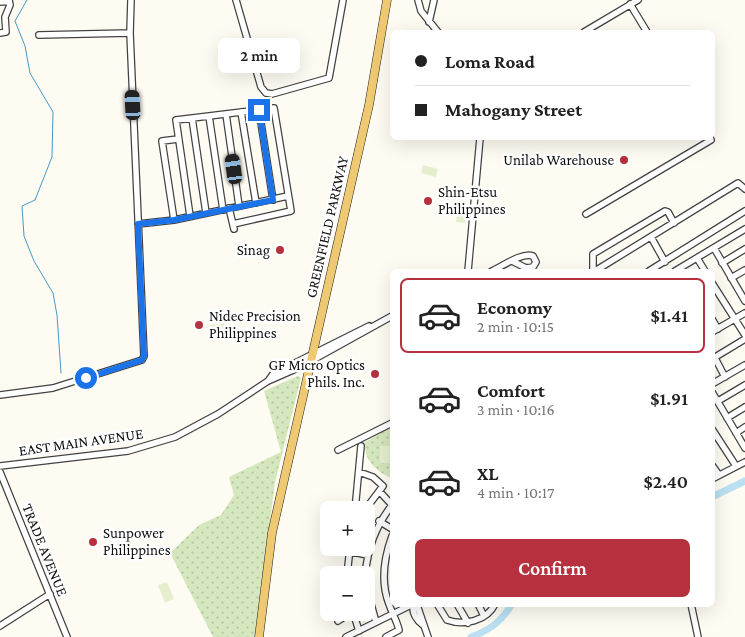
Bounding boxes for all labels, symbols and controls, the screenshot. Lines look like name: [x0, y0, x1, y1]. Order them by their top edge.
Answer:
callout: 2 min: [218, 38, 300, 72]
text: 2 min: [240, 47, 278, 64]
text: Loma Road: [445, 51, 535, 72]
car: [124, 90, 141, 120]
route end: [248, 99, 270, 121]
text: Mahogany Street: [445, 99, 582, 120]
place label: Unilab Warehouse: [503, 152, 614, 168]
car: [224, 153, 243, 185]
street label: GREENFIELD PARKWAY: [303, 154, 351, 300]
marker: Unilab Warehouse: [618, 154, 630, 166]
place label: Shin-Etsu Philippines: [438, 184, 506, 218]
marker: Shin-Etsu Philippines: [422, 195, 434, 207]
place label: Sinag: [237, 242, 270, 259]
marker: Sinag: [274, 244, 286, 256]
icon: car: [417, 293, 462, 338]
text: Economy: [477, 297, 552, 318]
text: $1.41: [651, 305, 688, 326]
place label: Nidec Precision Philippines: [209, 308, 301, 342]
text: 2 min · 10:15: [477, 318, 554, 335]
marker: Nidec Precision Philippines: [193, 319, 205, 331]
place label: GF Micro Optics Phils. Inc.: [268, 357, 365, 390]
route start: [75, 367, 97, 389]
marker: GF Micro Optics Phils. Inc.: [369, 368, 381, 380]
icon: car: [417, 376, 462, 421]
text: Comfort: [477, 380, 545, 401]
text: $1.91: [650, 388, 688, 409]
text: 3 min · 10:16: [477, 401, 555, 418]
street label: EAST MAIN AVENUE: [18, 425, 144, 459]
icon: car: [417, 459, 462, 504]
text: XL: [477, 463, 499, 484]
text: $2.40: [643, 471, 688, 492]
text: 4 min · 10:17: [477, 484, 554, 501]
street label: TRADE AVENUE: [19, 501, 71, 599]
map controls: [320, 501, 375, 621]
button: +: [320, 501, 375, 556]
place label: Sunpower Philippines: [103, 525, 171, 559]
marker: Sunpower Philippines: [87, 536, 99, 548]
button: Confirm: [415, 539, 690, 597]
button: −: [320, 566, 375, 621]

